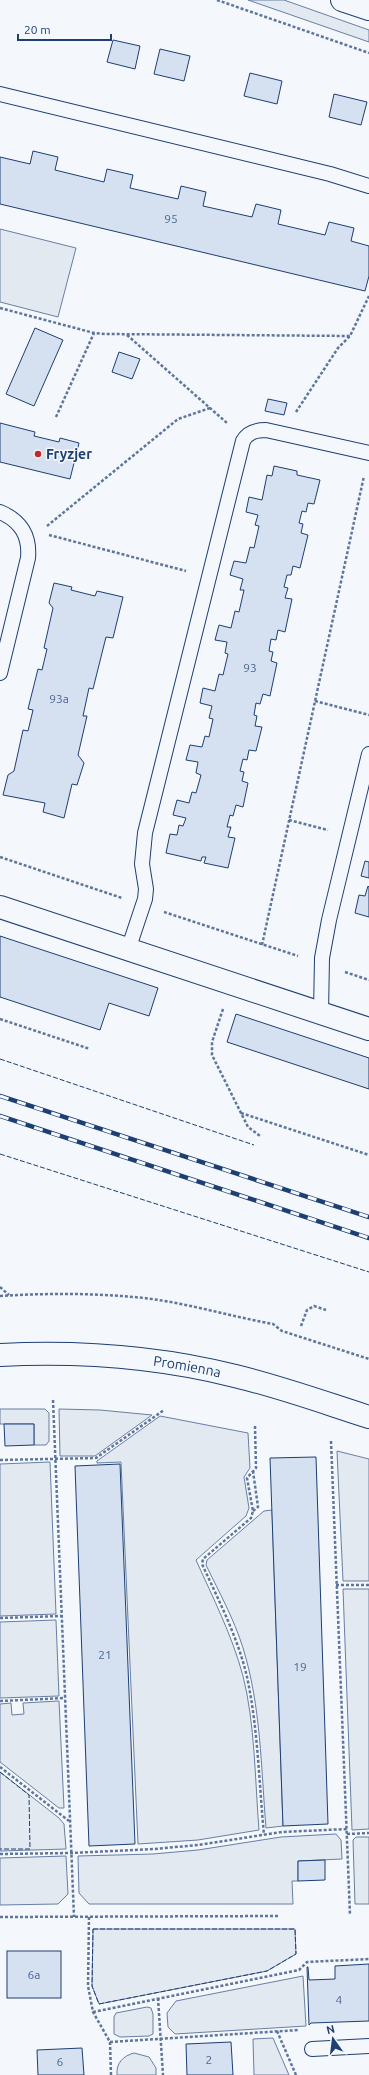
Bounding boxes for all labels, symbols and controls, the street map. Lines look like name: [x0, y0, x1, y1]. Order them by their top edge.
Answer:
scale bar: [18, 16, 111, 42]
text: 20 m: [24, 23, 51, 36]
house number: 95: [164, 212, 178, 225]
place label: Fryzjer: [46, 446, 92, 462]
marker: Fryzjer: [33, 449, 43, 459]
house number: 93: [243, 661, 257, 674]
house number: 93a: [49, 692, 69, 705]
street label: Promienna: [152, 1353, 223, 1380]
house number: 21: [98, 1648, 112, 1661]
house number: 19: [293, 1660, 307, 1673]
house number: 6a: [28, 1968, 40, 1981]
house number: 4: [336, 1993, 343, 2006]
north arrow: [313, 2019, 353, 2059]
text: N: [325, 2022, 336, 2036]
house number: 2: [206, 2053, 212, 2066]
house number: 6: [57, 2055, 64, 2068]

